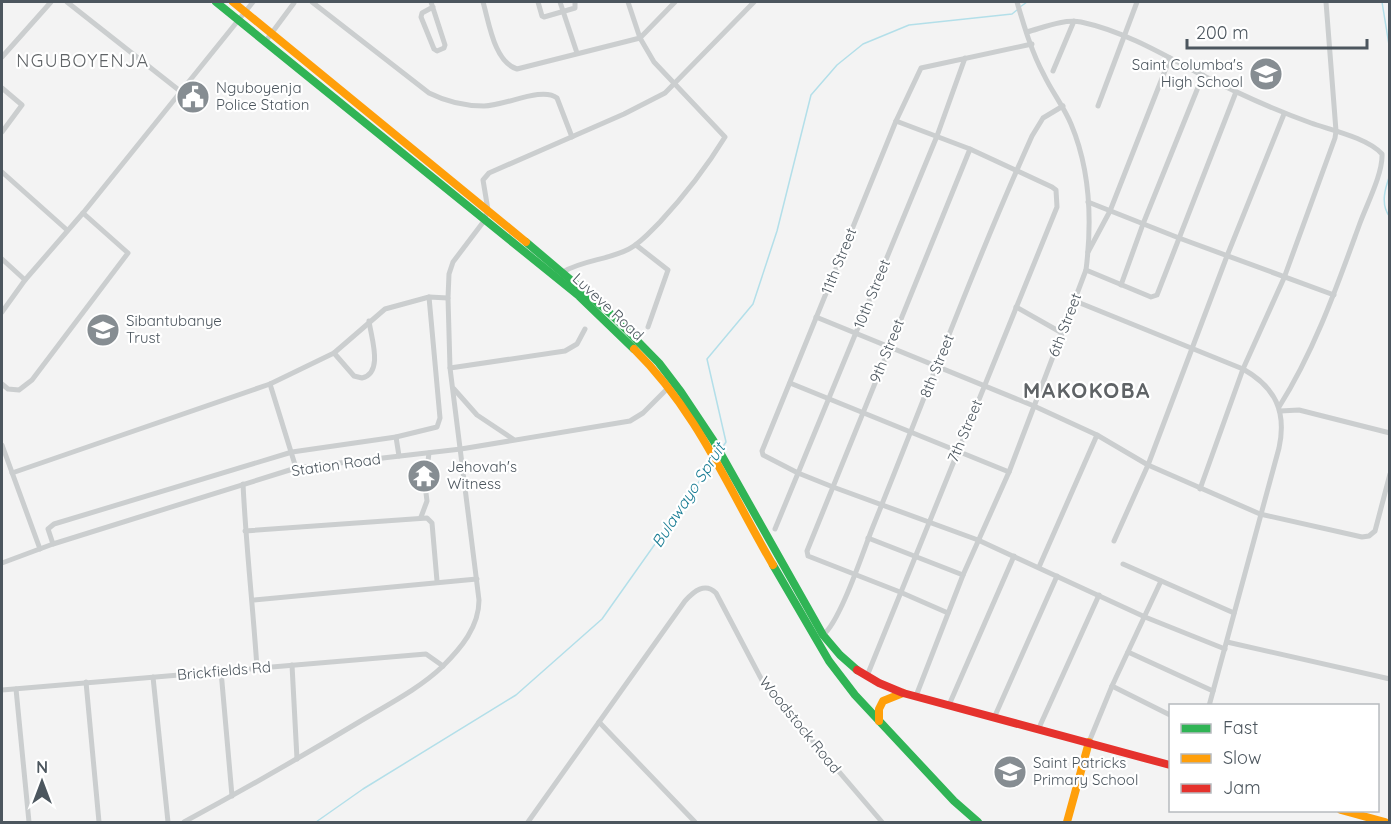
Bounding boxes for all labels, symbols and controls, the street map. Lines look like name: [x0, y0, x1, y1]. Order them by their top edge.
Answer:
scale bar: [1187, 12, 1367, 50]
text: 200 m: [1196, 21, 1249, 44]
district label: NGUBOYENJA: [16, 49, 150, 72]
place label: Saint Columba's High School: [1132, 55, 1243, 91]
school or university icon: Saint Columba's High School: [1248, 56, 1284, 92]
place label: Nguboyenja Police Station: [216, 78, 309, 114]
public building icon: Nguboyenja Police Station: [175, 79, 211, 115]
street label: 11th Street: [817, 225, 860, 297]
street label: 10th Street: [849, 256, 894, 331]
street label: Luveve Road: [569, 269, 648, 344]
street label: 6th Street: [1044, 290, 1085, 359]
place label: Sibantubanye Trust: [126, 311, 222, 347]
school or university icon: Sibantubanye Trust: [85, 312, 121, 348]
street label: 9th Street: [865, 316, 908, 385]
street label: 8th Street: [915, 331, 958, 400]
district label: MAKOKOBA: [1023, 377, 1151, 403]
street label: 7th Street: [943, 397, 986, 465]
water label: Bulawayo Spruit: [647, 438, 730, 551]
street label: Station Road: [290, 449, 382, 480]
place label: Jehovah's Witness: [447, 457, 517, 493]
temple icon: Jehovah's Witness: [406, 458, 442, 494]
street label: Brickfields Rd: [176, 657, 272, 684]
street label: Woodstock Road: [755, 672, 845, 777]
legend: [1169, 704, 1379, 812]
text: Fast: [1223, 716, 1258, 739]
text: Slow: [1223, 746, 1261, 769]
north arrow: [12, 752, 72, 812]
place label: Saint Patricks Primary School: [1033, 753, 1138, 789]
school or university icon: Saint Patricks Primary School: [992, 754, 1028, 790]
text: N: [36, 757, 48, 777]
text: Jam: [1223, 776, 1261, 799]

